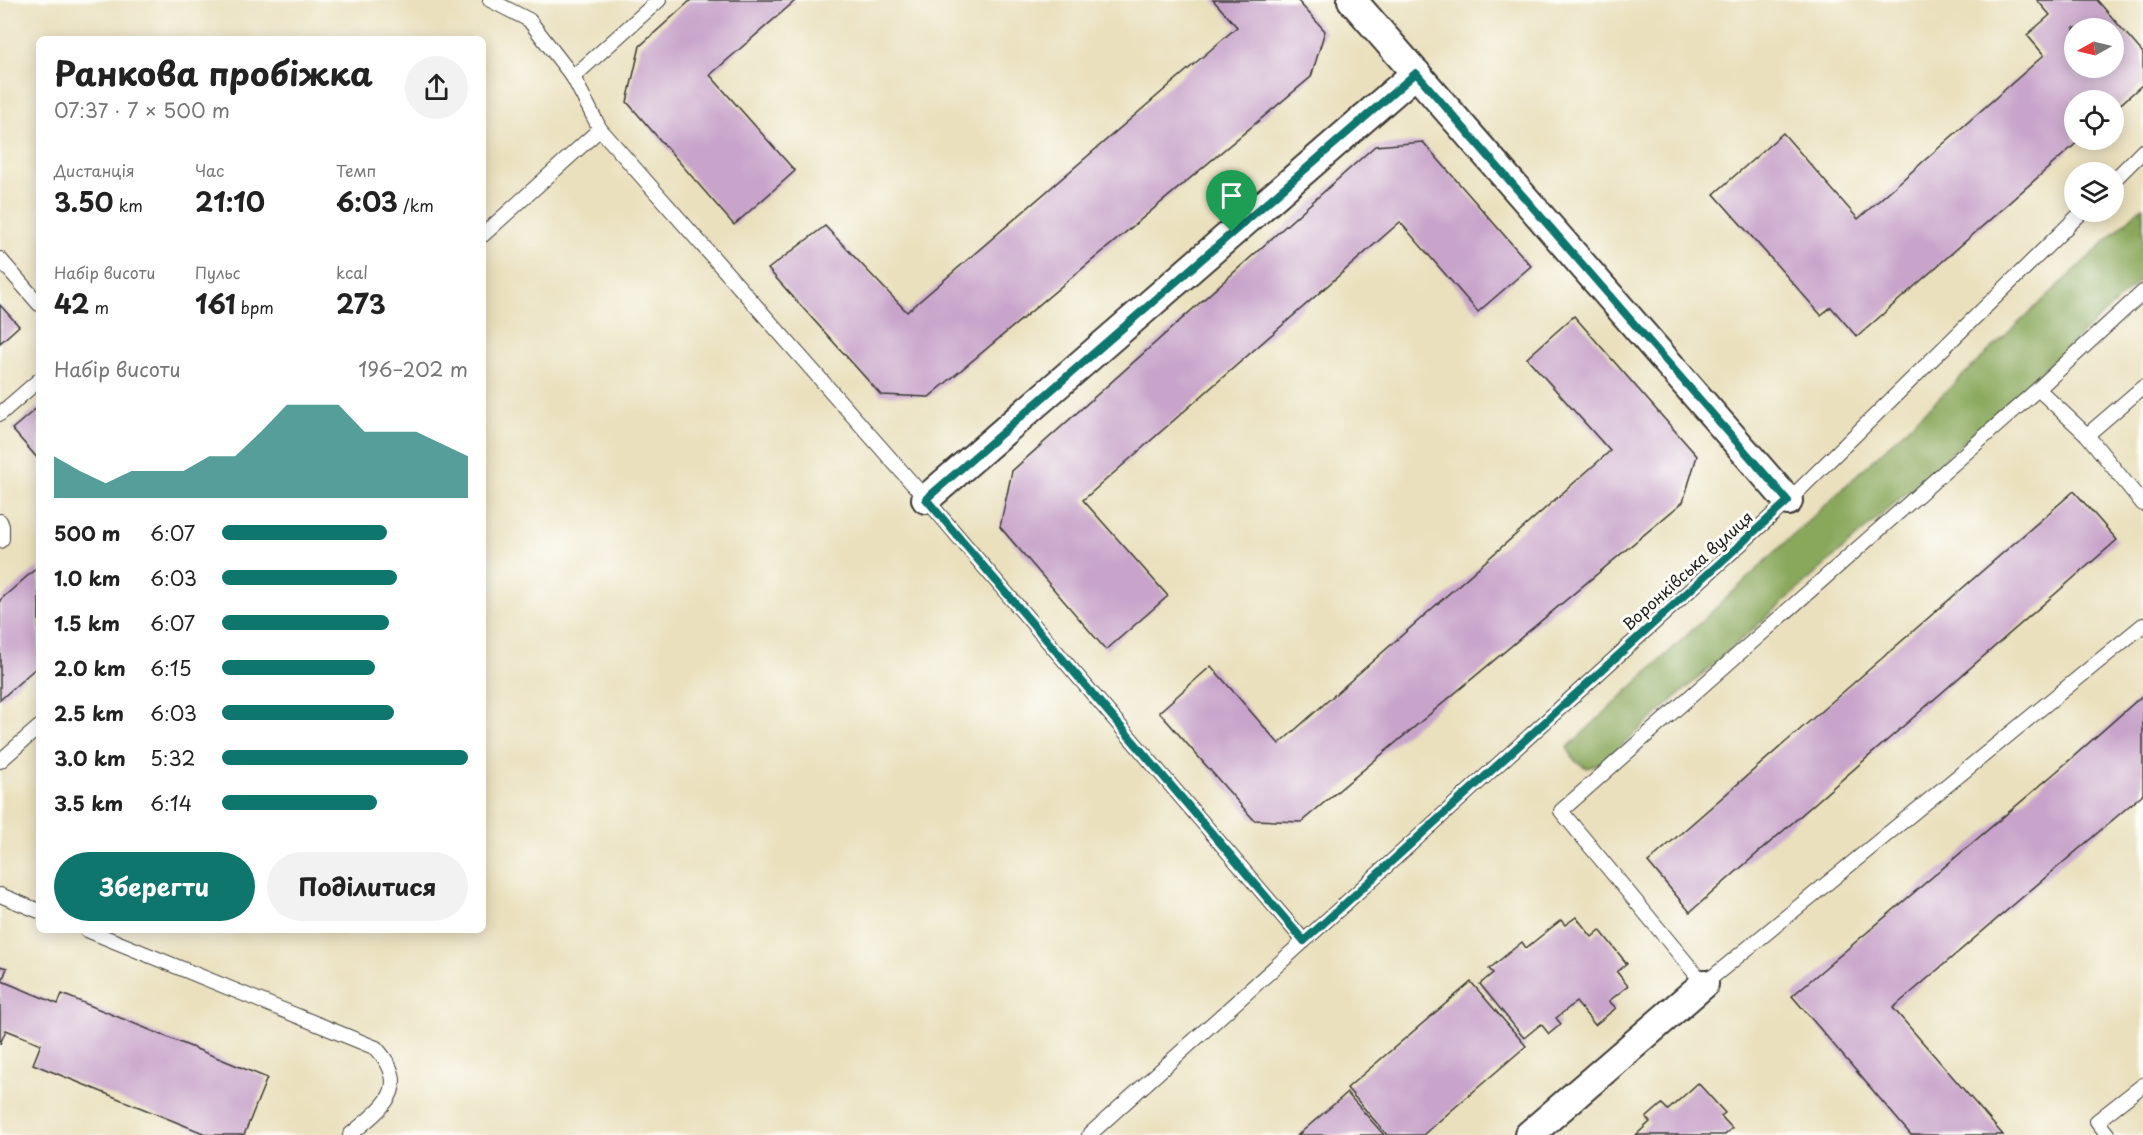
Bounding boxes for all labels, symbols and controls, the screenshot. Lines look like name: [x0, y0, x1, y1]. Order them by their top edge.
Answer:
north arrow: [2064, 18, 2124, 78]
map controls: [2064, 18, 2124, 222]
text: Ранкова пробіжка: [54, 47, 373, 97]
button: share: [405, 56, 468, 119]
button: locate: [2064, 90, 2124, 150]
text: 07:37 · 7 × 500 m: [54, 95, 230, 125]
text: Дистанція: [54, 158, 135, 182]
text: Час: [195, 158, 224, 182]
text: Темп: [336, 158, 376, 182]
button: layers: [2064, 162, 2124, 222]
pin: [1206, 170, 1257, 232]
icon: arrive: [1215, 179, 1248, 212]
text: 3.50: [54, 182, 114, 221]
text: 21:10: [195, 182, 265, 221]
text: 6:03: [336, 182, 398, 221]
text: km: [114, 193, 143, 217]
text: /km: [398, 193, 434, 217]
text: Набір висоти: [54, 260, 155, 284]
text: Пульс: [195, 260, 240, 284]
text: kcal: [336, 260, 368, 284]
text: 42: [54, 284, 89, 323]
text: 161: [195, 284, 236, 323]
text: 273: [336, 284, 386, 323]
text: m: [89, 295, 109, 319]
text: bpm: [236, 295, 274, 319]
text: Набір висоти: [54, 354, 181, 384]
text: 196–202 m: [358, 354, 468, 384]
street label: Воронківська вулиця: [1616, 505, 1758, 635]
text: 500 m: [54, 518, 121, 548]
text: 6:07: [150, 518, 195, 548]
text: 1.0 km: [54, 563, 121, 593]
text: 6:03: [150, 563, 197, 593]
text: 1.5 km: [54, 608, 120, 638]
text: 6:07: [150, 608, 195, 638]
text: 2.0 km: [54, 653, 126, 683]
text: 6:15: [150, 653, 192, 683]
text: 2.5 km: [54, 698, 124, 728]
text: 6:03: [150, 698, 197, 728]
text: 3.0 km: [54, 743, 126, 773]
text: 5:32: [150, 743, 195, 773]
text: 3.5 km: [54, 788, 123, 818]
text: 6:14: [150, 788, 192, 818]
button: Зберегти: [54, 852, 255, 921]
button: Поділитися: [267, 852, 468, 921]

